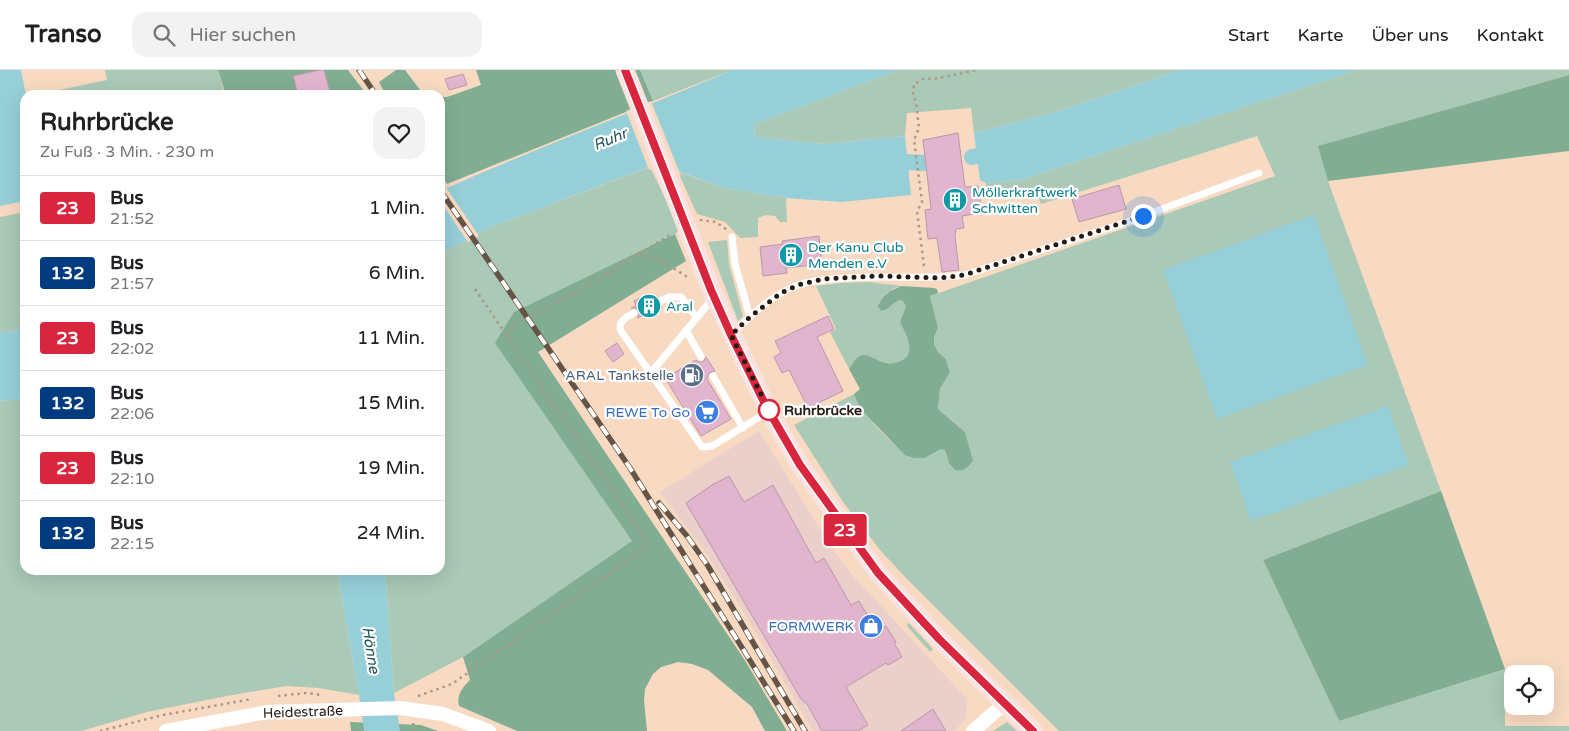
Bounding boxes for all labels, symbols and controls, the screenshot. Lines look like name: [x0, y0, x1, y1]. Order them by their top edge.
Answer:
search box: [132, 12, 482, 57]
text: Transo: [25, 20, 102, 49]
icon: search: [150, 21, 178, 49]
text: Hier suchen: [190, 24, 296, 46]
text: Start: [1228, 24, 1269, 46]
text: Karte: [1297, 24, 1343, 46]
text: Über uns: [1371, 24, 1449, 46]
text: Kontakt: [1477, 24, 1544, 46]
button: heart: [373, 107, 425, 159]
text: Ruhrbrücke: [40, 108, 174, 137]
water label: Ruhr: [591, 123, 632, 154]
text: Zu Fuß · 3 Min. · 230 m: [40, 142, 214, 162]
place label: Möllerkraftwerk Schwitten: [972, 184, 1078, 217]
text: Bus: [110, 187, 144, 209]
building icon: Möllerkraftwerk Schwitten: [942, 187, 968, 213]
text: 23: [56, 197, 79, 219]
text: 1 Min.: [369, 197, 425, 219]
your location: [1131, 204, 1156, 229]
text: 21:52: [110, 209, 154, 229]
place label: Der Kanu Club Menden e.V: [808, 239, 904, 272]
building icon: Der Kanu Club Menden e.V: [778, 242, 804, 268]
text: Bus: [110, 252, 144, 274]
text: 132: [51, 262, 84, 284]
text: 6 Min.: [369, 262, 425, 284]
text: 21:57: [110, 274, 154, 294]
building icon: Aral: [636, 293, 662, 319]
place label: Aral: [666, 298, 693, 315]
text: Bus: [110, 317, 144, 339]
text: 23: [56, 327, 79, 349]
text: 11 Min.: [357, 327, 425, 349]
text: 22:02: [110, 339, 154, 359]
fuel station icon: ARAL Tankstelle: [679, 362, 705, 388]
place label: ARAL Tankstelle: [565, 367, 674, 384]
text: Bus: [110, 382, 144, 404]
text: 132: [51, 392, 84, 414]
text: 15 Min.: [357, 392, 425, 414]
supermarket icon: REWE To Go: [694, 399, 720, 425]
marker: Ruhrbrücke: [758, 399, 780, 421]
place label: Ruhrbrücke: [784, 402, 862, 419]
text: 22:06: [110, 404, 154, 424]
place label: REWE To Go: [605, 404, 690, 421]
text: Bus: [110, 447, 144, 469]
text: 23: [56, 457, 79, 479]
text: 19 Min.: [357, 457, 425, 479]
text: 22:10: [110, 469, 154, 489]
text: Bus: [110, 512, 144, 534]
line badge: 23: [822, 514, 868, 546]
text: 23: [834, 519, 856, 541]
text: 132: [51, 522, 84, 544]
text: 24 Min.: [357, 522, 425, 544]
text: 22:15: [110, 534, 154, 554]
shop icon: FORMWERK: [858, 613, 884, 639]
place label: FORMWERK: [768, 618, 854, 635]
water label: Hönne: [358, 625, 384, 676]
map controls: [1504, 665, 1554, 715]
button: locate: [1504, 665, 1554, 715]
street label: Heidestraße: [263, 702, 343, 722]

